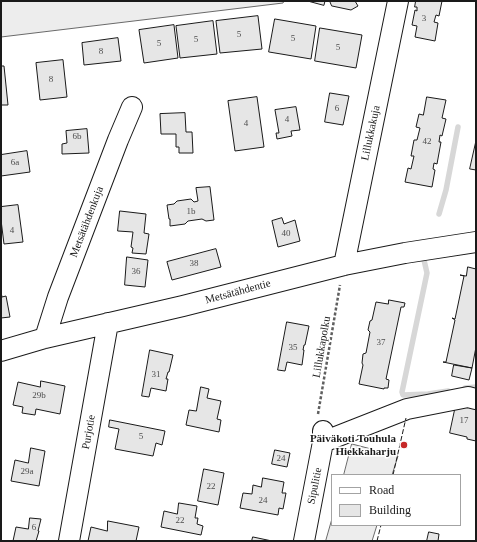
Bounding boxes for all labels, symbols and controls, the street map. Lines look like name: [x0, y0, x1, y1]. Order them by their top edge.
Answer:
house number: 3: [422, 14, 426, 24]
house number: 5: [237, 30, 241, 40]
house number: 5: [291, 34, 295, 44]
house number: 5: [194, 35, 198, 45]
house number: 5: [157, 39, 161, 49]
house number: 5: [336, 43, 340, 53]
house number: 8: [99, 47, 103, 57]
house number: 8: [49, 75, 53, 85]
house number: 6: [335, 104, 339, 114]
street label: Lillukkakuja: [359, 104, 383, 162]
house number: 4: [285, 115, 289, 125]
house number: 4: [244, 119, 248, 129]
house number: 6b: [72, 132, 82, 142]
house number: 42: [422, 137, 432, 147]
house number: 6a: [11, 158, 19, 168]
street label: Metsätähdenkuja: [67, 185, 107, 259]
house number: 1b: [186, 207, 196, 217]
house number: 4: [10, 226, 14, 236]
house number: 40: [282, 229, 290, 239]
house number: 38: [190, 259, 198, 269]
house number: 36: [132, 267, 140, 277]
street label: Metsätähdentie: [204, 277, 272, 307]
street label: Lillukkapolku: [310, 315, 334, 379]
house number: 37: [376, 338, 386, 348]
house number: 35: [288, 343, 298, 353]
house number: 31: [152, 370, 160, 380]
house number: 29b: [32, 391, 46, 401]
street label: Purjotie: [79, 414, 99, 450]
house number: 17: [460, 416, 468, 426]
house number: 5: [139, 432, 143, 442]
place label: Päiväkoti Touhula Hiekkaharju: [310, 432, 396, 458]
marker: Päiväkoti Touhula Hiekkaharju: [399, 440, 409, 450]
house number: 24: [276, 454, 286, 464]
street label: Sipulitie: [305, 466, 325, 506]
house number: 29a: [21, 467, 33, 477]
legend: [331, 474, 461, 526]
house number: 22: [206, 482, 216, 492]
text: Road: [369, 483, 394, 497]
house number: 24: [258, 496, 268, 506]
text: Building: [369, 503, 411, 517]
house number: 22: [176, 516, 184, 526]
house number: 6: [32, 523, 36, 533]

